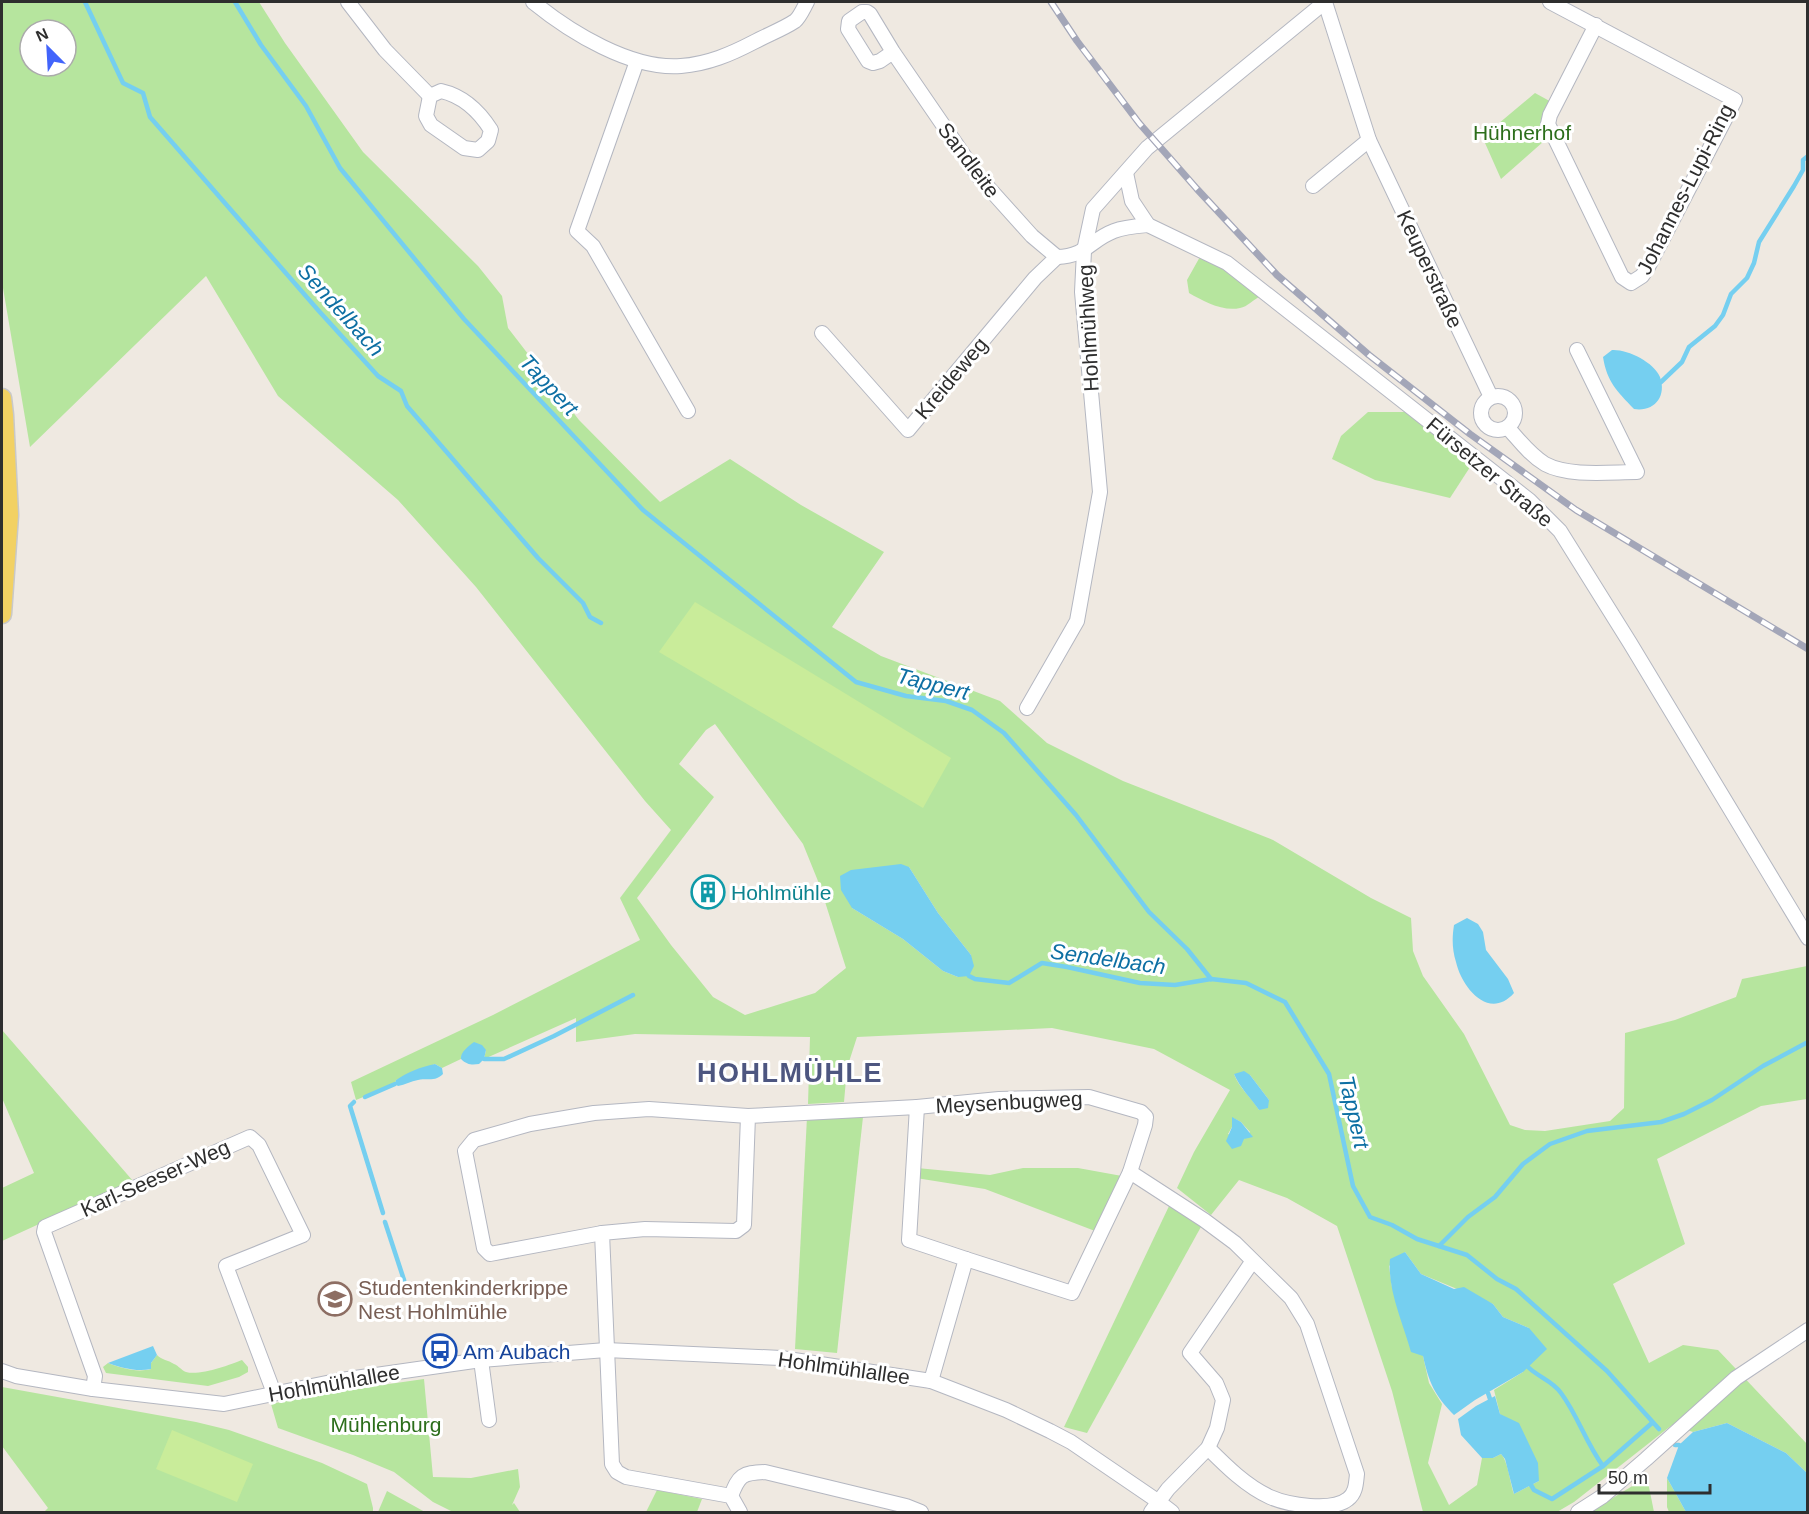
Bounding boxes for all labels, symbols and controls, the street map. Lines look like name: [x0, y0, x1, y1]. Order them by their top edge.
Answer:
north arrow: [18, 18, 78, 78]
text: N: [33, 25, 51, 45]
street label: Johannes-Lupi-Ring: [1632, 100, 1738, 278]
street label: Sandleite: [933, 118, 1005, 202]
park label: Hühnerhof: [1473, 121, 1571, 144]
street label: Keuperstraße: [1393, 206, 1467, 332]
water label: Sendelbach: [293, 258, 389, 362]
street label: Hohlmühlweg: [1073, 264, 1103, 392]
street label: Kreideweg: [910, 333, 992, 423]
water label: Tappert: [515, 349, 584, 421]
street label: Fürsetzer Straße: [1422, 413, 1558, 531]
water label: Tappert: [894, 663, 973, 705]
building icon: Hohlmühle: [690, 874, 726, 910]
place label: Hohlmühle: [731, 881, 831, 904]
water label: Sendelbach: [1049, 939, 1167, 979]
district label: HOHLMÜHLE: [697, 1058, 883, 1088]
water label: Tappert: [1334, 1073, 1375, 1152]
street label: Meysenbugweg: [935, 1087, 1083, 1117]
street label: Karl-Seeser-Weg: [77, 1135, 233, 1221]
place label: Studentenkinderkrippe Nest Hohlmühle: [358, 1276, 568, 1323]
school or university icon: Studentenkinderkrippe Nest Hohlmühle: [317, 1281, 353, 1317]
bus stop icon: Am Aubach: [422, 1333, 458, 1369]
place label: Am Aubach: [463, 1340, 570, 1363]
street label: Hohlmühlallee: [777, 1347, 911, 1389]
street label: Hohlmühlallee: [266, 1360, 402, 1406]
park label: Mühlenburg: [331, 1413, 441, 1436]
scale bar: [1599, 1457, 1710, 1495]
text: 50 m: [1608, 1468, 1648, 1488]

